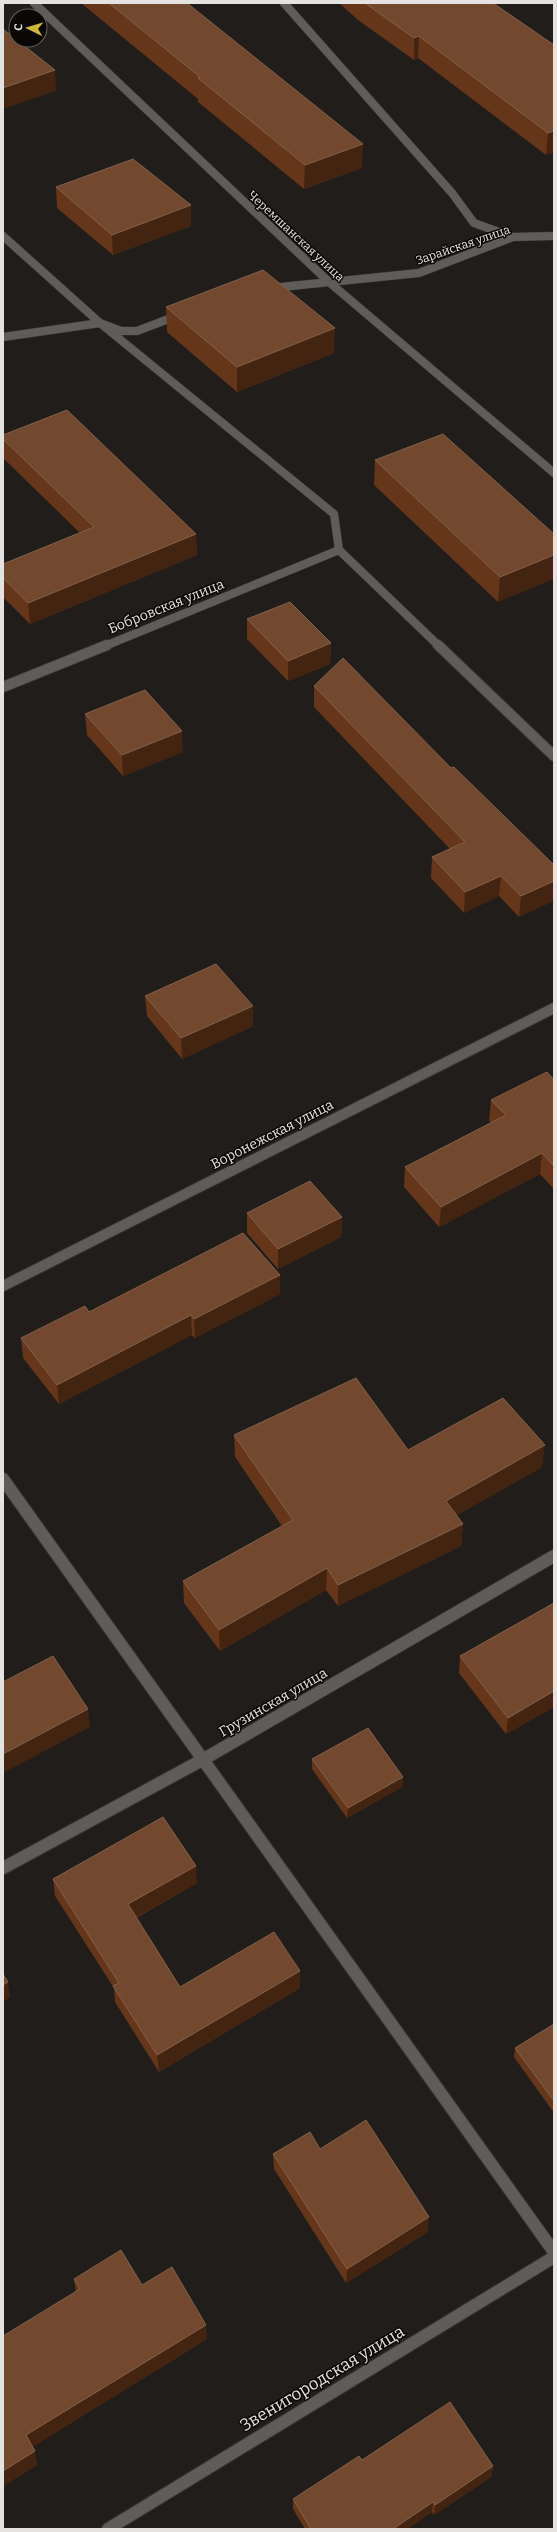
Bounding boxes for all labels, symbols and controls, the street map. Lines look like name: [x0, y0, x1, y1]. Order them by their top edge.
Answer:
north arrow: [8, 8, 48, 48]
text: С: [12, 23, 25, 31]
street label: Черемшанская улица: [245, 188, 347, 284]
street label: Зарайская улица: [414, 222, 512, 268]
street label: Бобровская улица: [106, 575, 227, 637]
street label: Воронежская улица: [208, 1096, 337, 1173]
street label: Грузинская улица: [216, 1664, 331, 1740]
street label: Звенигородская улица: [236, 2321, 408, 2436]

